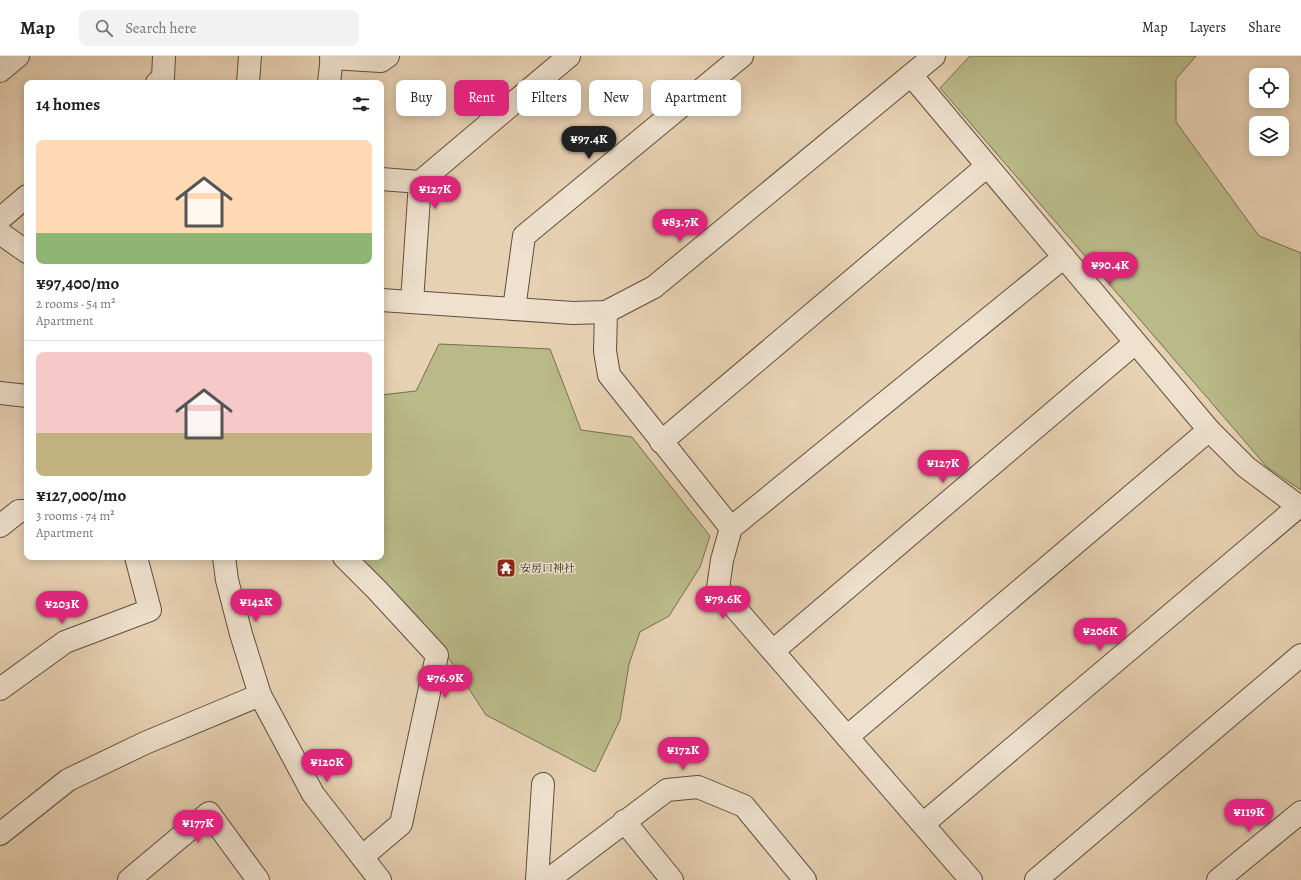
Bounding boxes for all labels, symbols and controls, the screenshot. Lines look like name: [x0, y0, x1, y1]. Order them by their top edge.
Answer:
search box: [79, 10, 359, 46]
text: Map: [20, 15, 55, 41]
icon: search: [93, 17, 115, 39]
text: Search here: [125, 18, 197, 38]
text: Map: [1142, 18, 1168, 37]
text: Layers: [1190, 18, 1226, 37]
text: Share: [1248, 18, 1281, 37]
map controls: [1249, 68, 1289, 156]
button: locate: [1249, 68, 1289, 108]
chip: Buy: [396, 80, 446, 116]
chip: Rent: [454, 80, 509, 116]
chip: Filters: [517, 80, 581, 116]
chip: New: [589, 80, 643, 116]
chip: Apartment: [651, 80, 741, 116]
text: 14 homes: [36, 93, 100, 116]
icon: filters: [350, 93, 372, 115]
button: layers: [1249, 116, 1289, 156]
pin: ¥97.4K: [556, 126, 622, 160]
text: ¥97.4K: [570, 130, 608, 147]
icon: home: [168, 166, 240, 238]
pin: ¥127K: [407, 176, 463, 210]
text: ¥127K: [419, 180, 451, 197]
pin: ¥83.7K: [647, 209, 713, 243]
text: ¥83.7K: [662, 213, 698, 230]
pin: ¥90.4K: [1077, 252, 1143, 286]
text: ¥90.4K: [1091, 256, 1129, 273]
text: ¥97,400/mo: [36, 272, 119, 295]
text: 2 rooms · 54 m²: [36, 295, 115, 312]
text: Apartment: [36, 312, 94, 329]
icon: home: [168, 378, 240, 450]
pin: ¥127K: [915, 450, 971, 484]
text: ¥127K: [927, 454, 959, 471]
text: ¥127,000/mo: [36, 484, 126, 507]
text: 3 rooms · 74 m²: [36, 507, 115, 524]
text: Apartment: [36, 524, 94, 541]
temple icon: 安房口神社: [495, 557, 517, 579]
place label: 安房口神社: [520, 561, 575, 576]
pin: ¥79.6K: [690, 586, 756, 620]
pin: ¥142K: [228, 589, 284, 623]
text: ¥79.6K: [704, 590, 742, 607]
pin: ¥203K: [34, 591, 90, 625]
text: ¥142K: [239, 593, 273, 610]
text: ¥203K: [45, 595, 79, 612]
pin: ¥206K: [1072, 618, 1128, 652]
text: ¥206K: [1083, 622, 1117, 639]
pin: ¥76.9K: [412, 665, 478, 699]
text: ¥76.9K: [426, 669, 464, 686]
pin: ¥172K: [655, 737, 711, 771]
text: ¥172K: [667, 741, 699, 758]
pin: ¥120K: [299, 749, 355, 783]
text: ¥120K: [310, 753, 344, 770]
pin: ¥119K: [1221, 799, 1277, 833]
text: ¥119K: [1233, 803, 1265, 820]
pin: ¥177K: [170, 810, 226, 844]
text: ¥177K: [182, 814, 214, 831]

